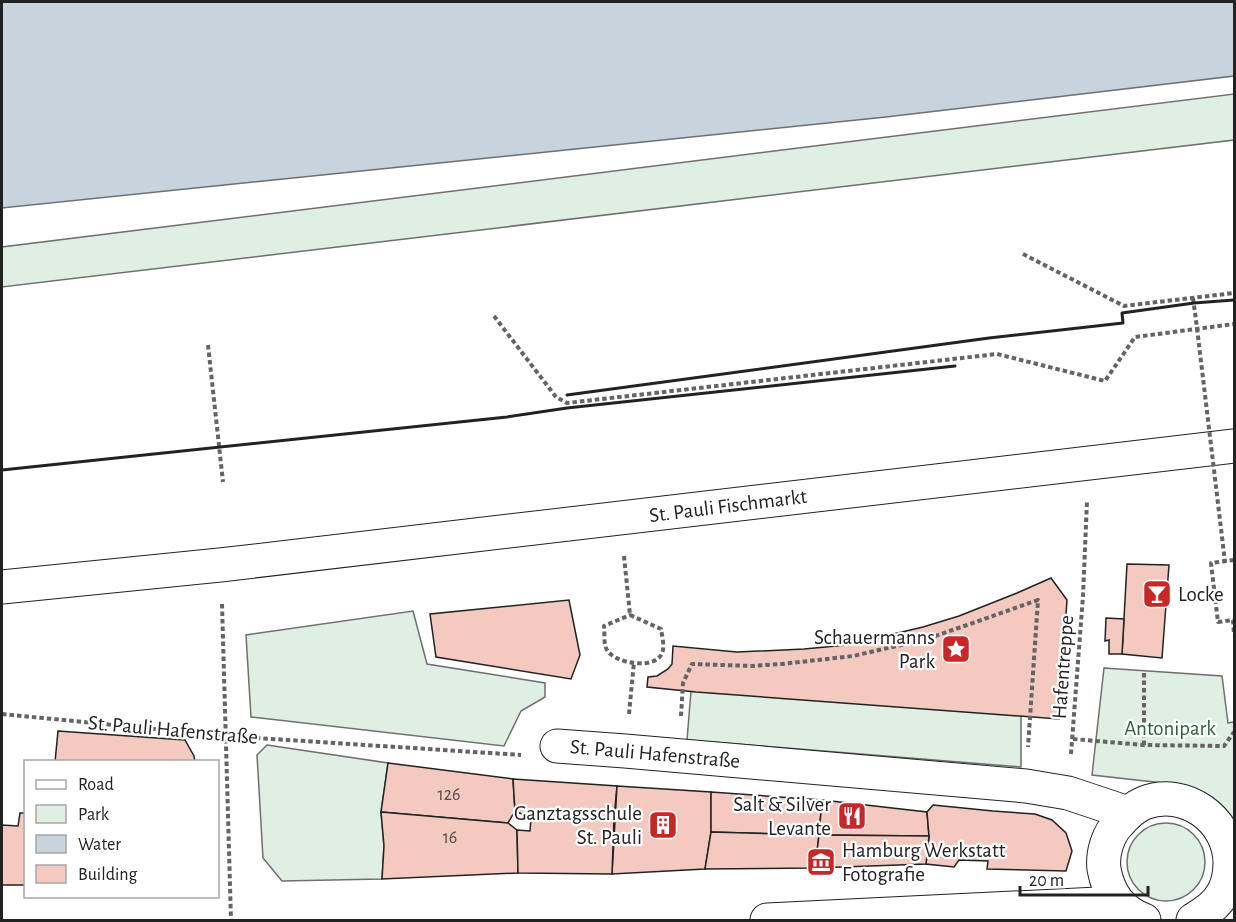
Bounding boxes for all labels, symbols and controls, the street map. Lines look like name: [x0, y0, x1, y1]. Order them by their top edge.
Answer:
street label: St. Pauli Fischmarkt: [648, 486, 808, 526]
bar icon: Locke: [1141, 578, 1173, 610]
place label: Locke: [1178, 584, 1224, 605]
street label: Hafentreppe: [1049, 614, 1077, 720]
place label: Schauermanns Park: [814, 627, 935, 672]
place icon: Schauermanns Park: [940, 633, 972, 665]
street label: St. Pauli Hafenstraße: [87, 712, 259, 748]
park label: Antonipark: [1124, 718, 1216, 739]
street label: St. Pauli Hafenstraße: [569, 736, 741, 772]
legend: [24, 760, 219, 898]
text: Road: [78, 776, 114, 794]
house number: 126: [438, 786, 460, 804]
place label: Salt & Silver Levante: [733, 794, 831, 839]
restaurant icon: Salt & Silver Levante: [836, 800, 868, 832]
place label: Ganztagsschule St. Pauli: [514, 803, 642, 848]
text: Park: [78, 806, 110, 824]
building icon: Ganztagsschule St. Pauli: [647, 809, 679, 841]
house number: 16: [443, 829, 457, 847]
text: Water: [78, 836, 121, 854]
place label: Hamburg Werkstatt Fotografie: [842, 840, 1006, 885]
museum icon: Hamburg Werkstatt Fotografie: [805, 846, 837, 878]
scale bar: [1020, 859, 1148, 897]
text: Building: [78, 866, 138, 884]
text: 20 m: [1029, 872, 1064, 890]

